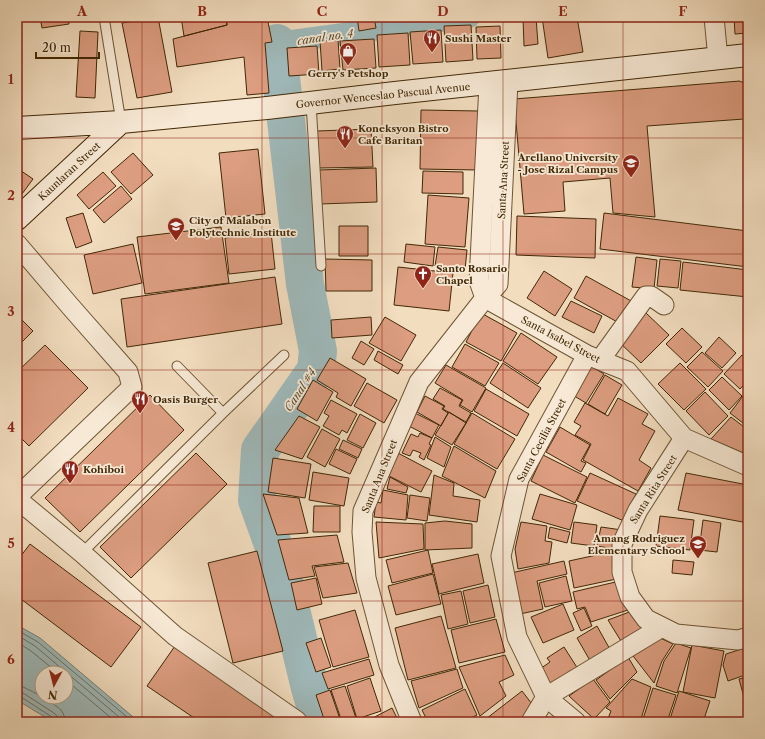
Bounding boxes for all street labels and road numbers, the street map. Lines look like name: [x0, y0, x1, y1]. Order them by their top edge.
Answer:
street label: Governor Wenceslao Pascual Avenue: [295, 80, 471, 111]
street label: Kaunlaran Street: [35, 139, 104, 204]
street label: Santa Ana Street: [495, 140, 512, 219]
street label: Santa Isabel Street: [519, 313, 603, 366]
street label: Santa Cecilia Street: [514, 396, 569, 484]
street label: Santa Ana Street: [359, 437, 400, 515]
street label: Santa Rita Street: [627, 452, 680, 526]

